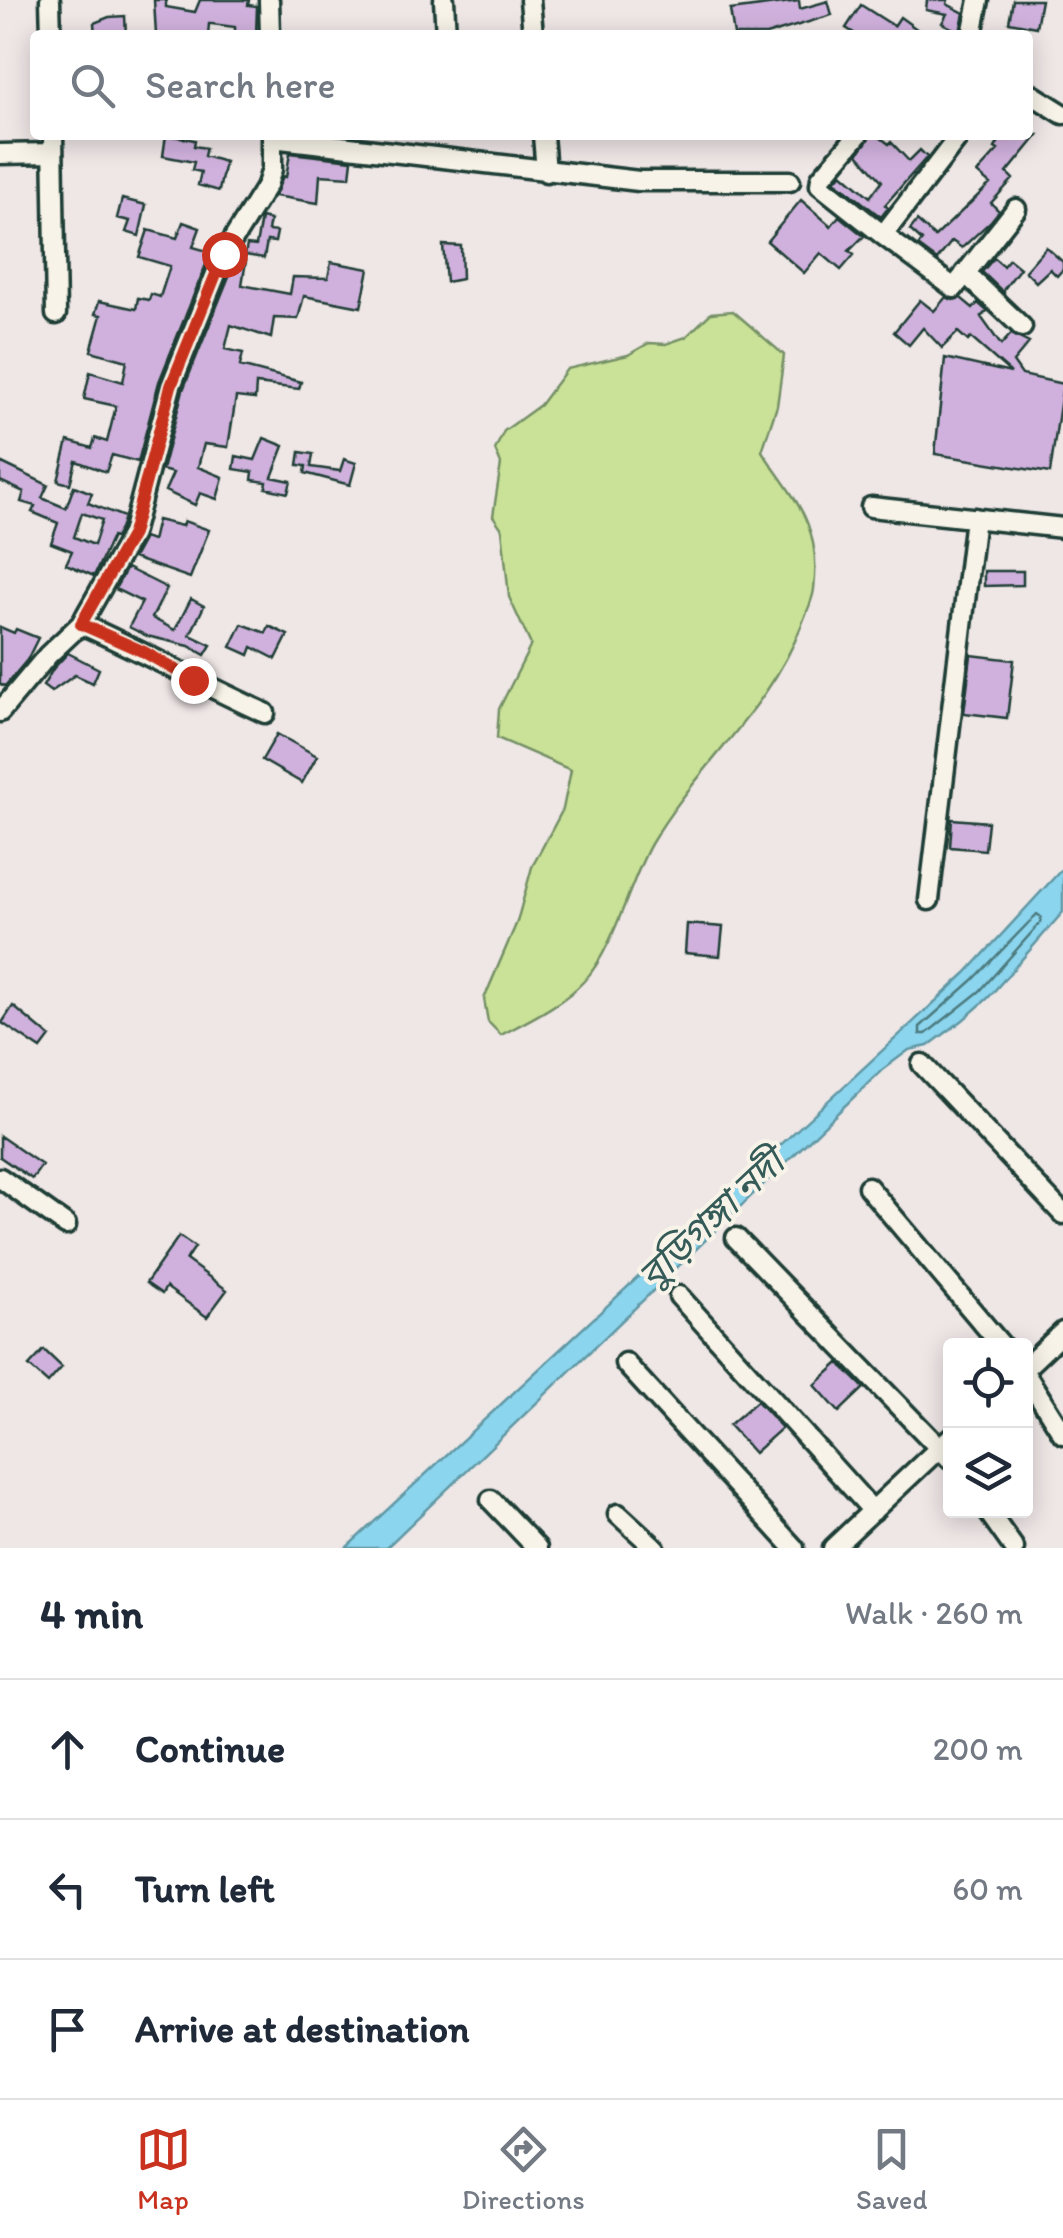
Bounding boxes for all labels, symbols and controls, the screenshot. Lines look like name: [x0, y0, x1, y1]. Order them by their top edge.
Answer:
search box: [30, 30, 1033, 140]
icon: search: [65, 58, 120, 113]
text: Search here: [145, 62, 336, 108]
route start: [202, 232, 248, 278]
route end: [171, 658, 217, 704]
water label: বুড়িগঙ্গা নদী: [628, 1135, 799, 1298]
map controls: [943, 1338, 1033, 1518]
button: locate: [943, 1338, 1033, 1428]
button: layers: [943, 1428, 1033, 1518]
text: 4 min: [40, 1588, 143, 1639]
text: Walk · 260 m: [845, 1594, 1023, 1632]
icon: ahead: [40, 1722, 95, 1777]
text: Continue: [135, 1726, 285, 1772]
text: 200 m: [933, 1730, 1023, 1768]
icon: left: [40, 1862, 95, 1917]
text: Turn left: [135, 1866, 275, 1912]
text: 60 m: [952, 1870, 1023, 1908]
icon: arrive: [40, 2002, 95, 2057]
text: Arrive at destination: [135, 2006, 470, 2052]
tab: Map: [136, 2122, 191, 2216]
tab: Directions: [462, 2122, 585, 2216]
tab: Saved: [856, 2122, 927, 2216]

